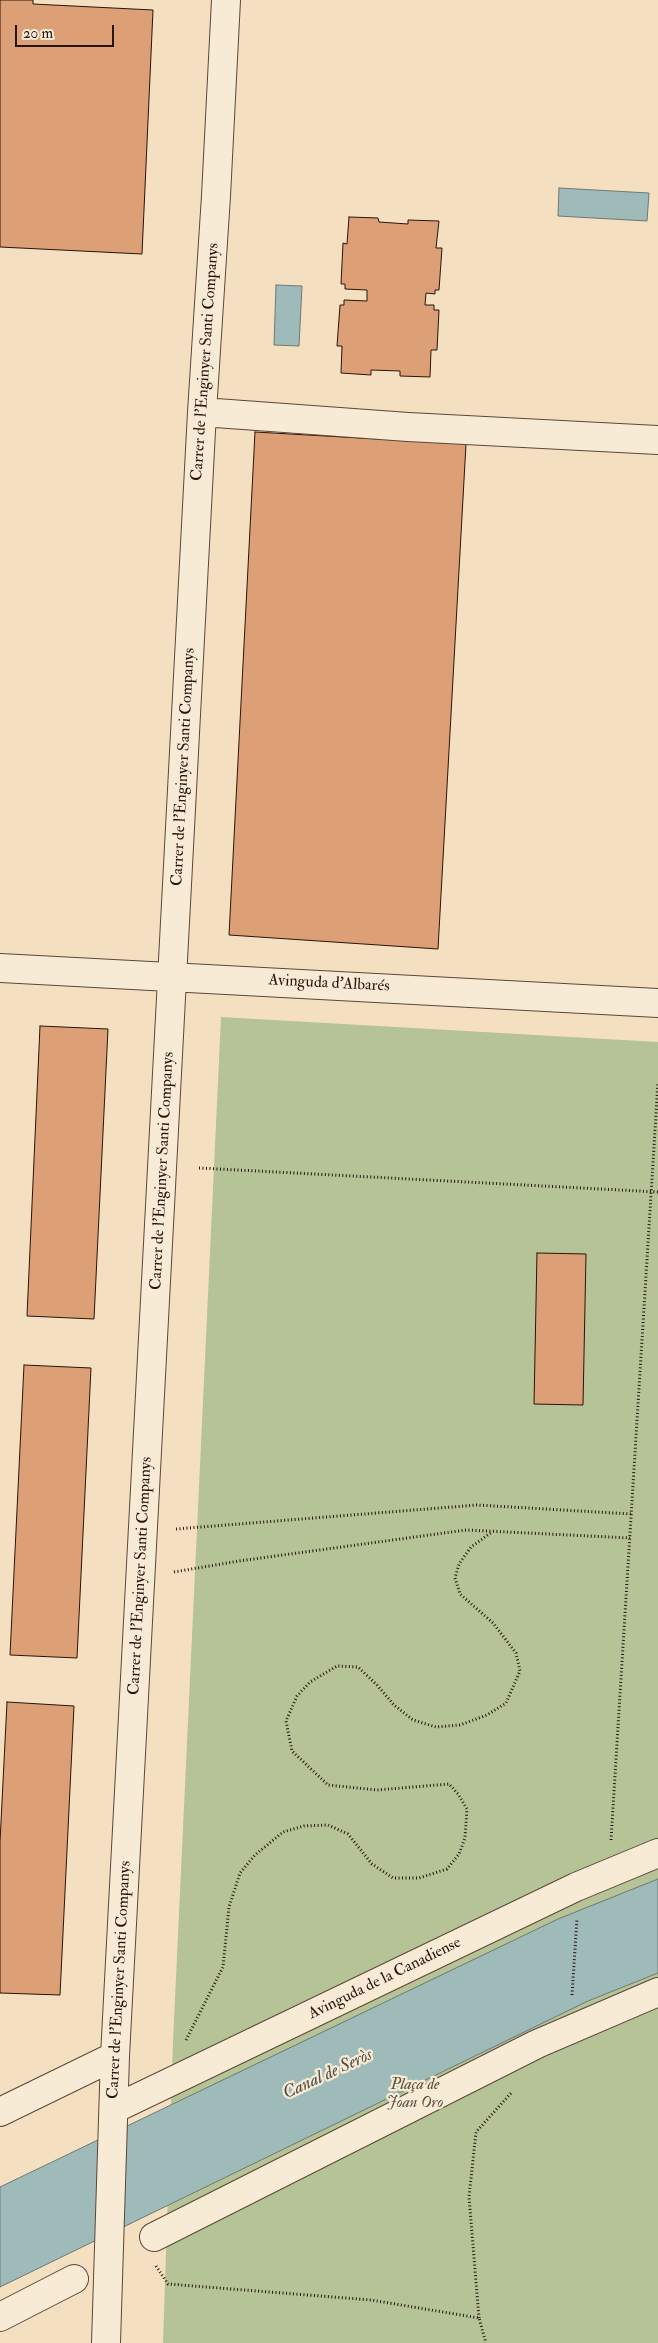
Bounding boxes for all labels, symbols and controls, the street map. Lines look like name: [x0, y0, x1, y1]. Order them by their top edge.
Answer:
scale bar: [18, 15, 116, 47]
text: 20 m: [23, 24, 53, 43]
street label: Carrer de l'Enginyer Santi Companys: [188, 242, 224, 482]
street label: Carrer de l'Enginyer Santi Companys: [168, 647, 200, 887]
street label: Avinguda d'Albarés: [268, 971, 390, 997]
street label: Carrer de l'Enginyer Santi Companys: [147, 1051, 179, 1291]
street label: Carrer de l'Enginyer Santi Companys: [125, 1456, 157, 1696]
street label: Carrer de l'Enginyer Santi Companys: [104, 1860, 136, 2100]
street label: Avinguda de la Canadiense: [306, 1934, 464, 2024]
water label: Canal de Seròs: [280, 2045, 376, 2105]
park label: Plaça de Joan Oro: [387, 2076, 443, 2114]

